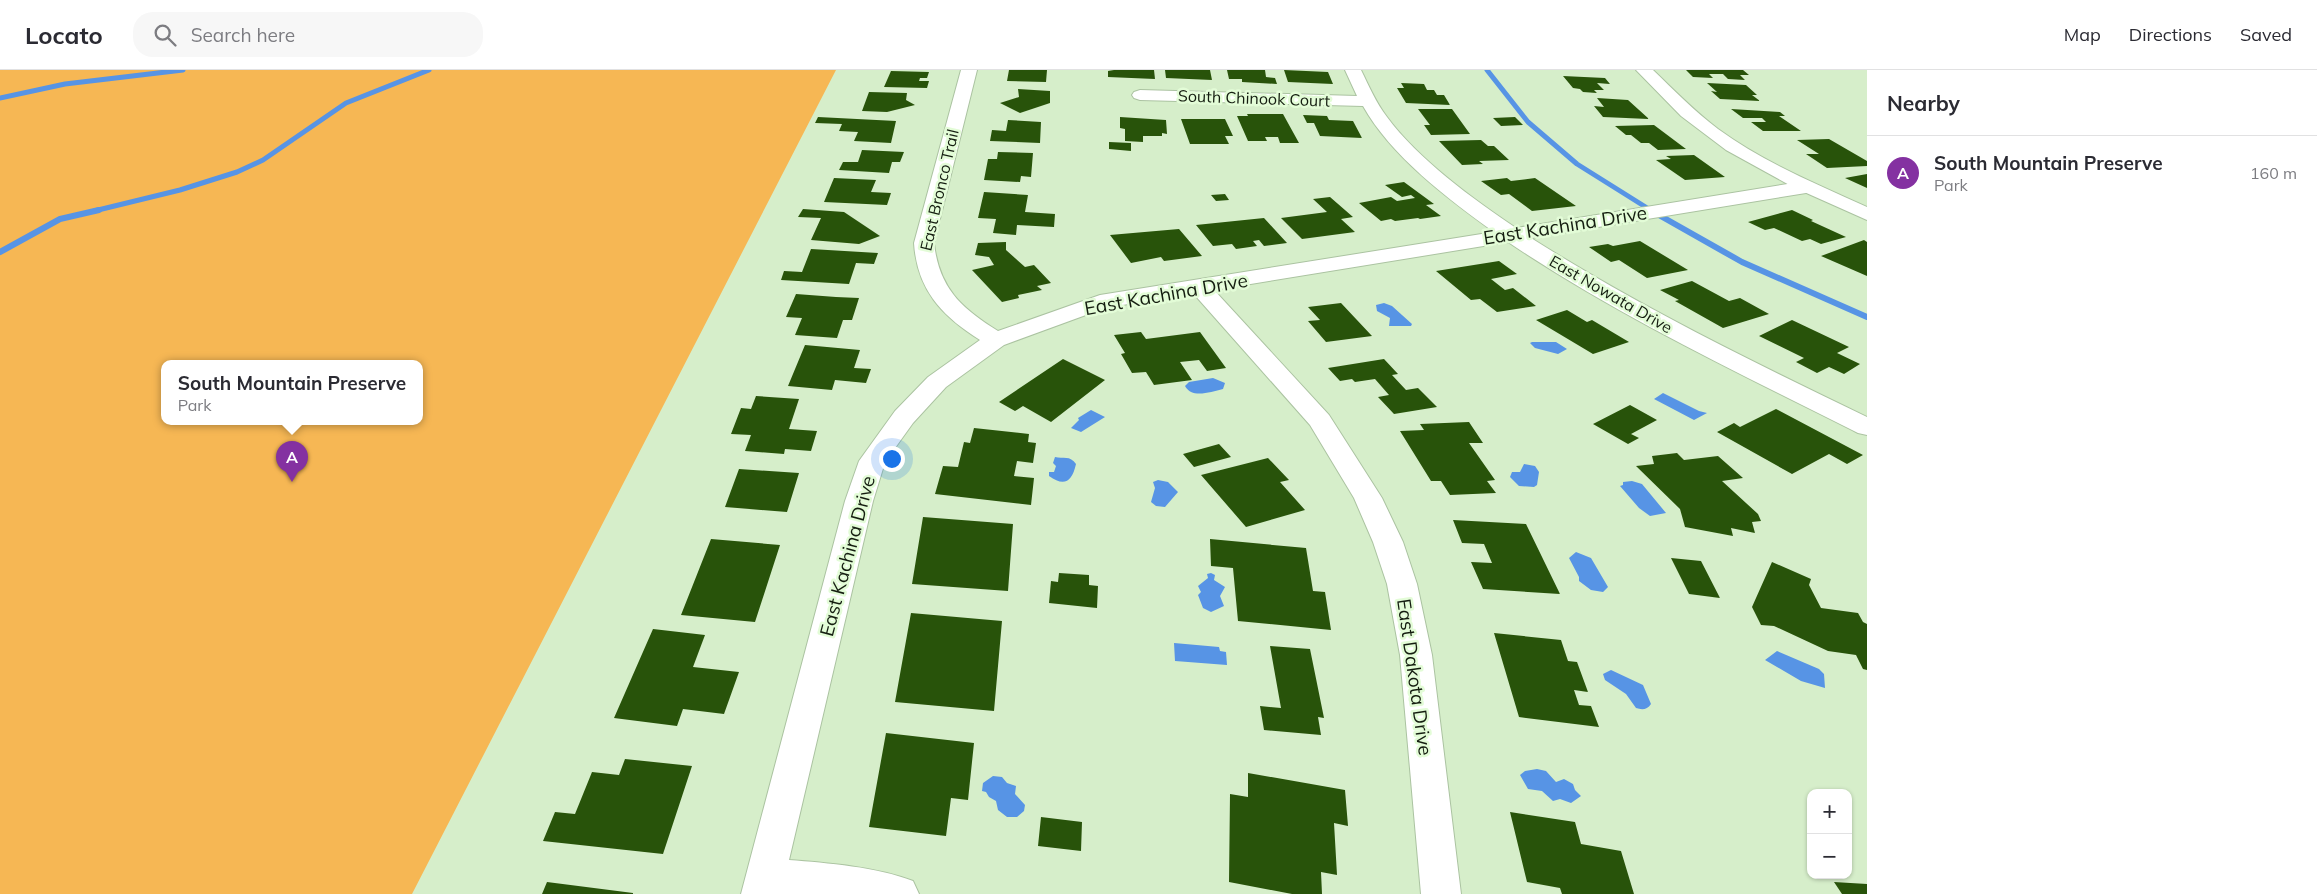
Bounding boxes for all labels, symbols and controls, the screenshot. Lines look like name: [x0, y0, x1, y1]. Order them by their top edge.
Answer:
search box: [133, 12, 483, 57]
text: Locato: [25, 20, 103, 50]
icon: search: [151, 21, 179, 49]
text: Search here: [191, 23, 295, 47]
text: Map: [2064, 23, 2101, 46]
text: Directions: [2129, 23, 2212, 46]
text: Saved: [2240, 23, 2292, 46]
street label: South Chinook Court: [1178, 85, 1331, 111]
text: Nearby: [1887, 90, 1960, 116]
street label: East Bronco Trail: [915, 127, 963, 253]
text: South Mountain Preserve: [1934, 151, 2163, 175]
text: A: [1897, 163, 1909, 183]
text: 160 m: [2250, 163, 2297, 183]
text: Park: [1934, 175, 1968, 195]
street label: East Kachina Drive: [1482, 200, 1648, 250]
street label: East Nowata Drive: [1546, 251, 1676, 337]
street label: East Kachina Drive: [1083, 268, 1249, 320]
popup: [161, 360, 423, 425]
text: South Mountain Preserve: [178, 371, 406, 395]
text: Park: [178, 395, 211, 415]
pin: A: [276, 441, 308, 482]
your location: [879, 446, 905, 472]
street label: East Kachina Drive: [814, 473, 880, 639]
street label: East Dakota Drive: [1392, 597, 1438, 757]
map controls: [1807, 789, 1852, 879]
button: +: [1807, 789, 1852, 834]
button: −: [1807, 834, 1852, 879]

